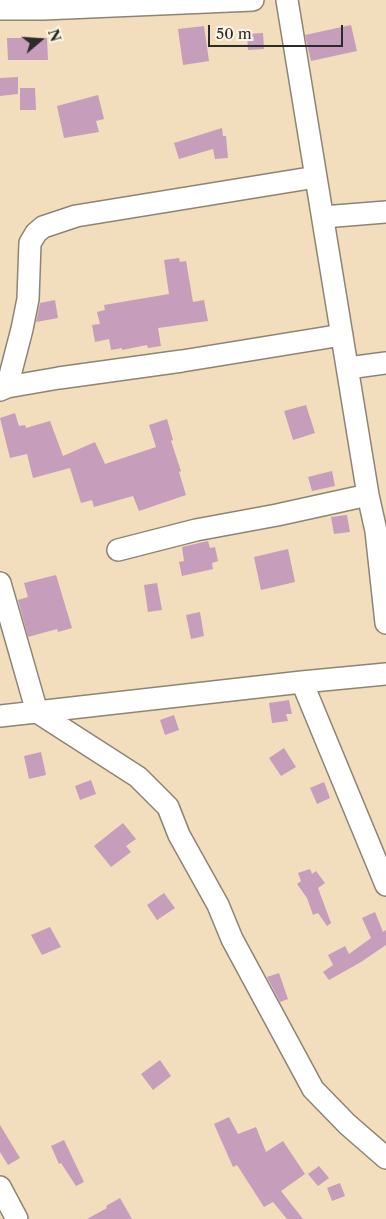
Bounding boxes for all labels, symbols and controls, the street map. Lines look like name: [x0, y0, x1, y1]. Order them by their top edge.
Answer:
north arrow: [15, 15, 65, 65]
scale bar: [211, 15, 346, 47]
text: 50 m: [216, 24, 252, 43]
text: N: [44, 27, 65, 44]

